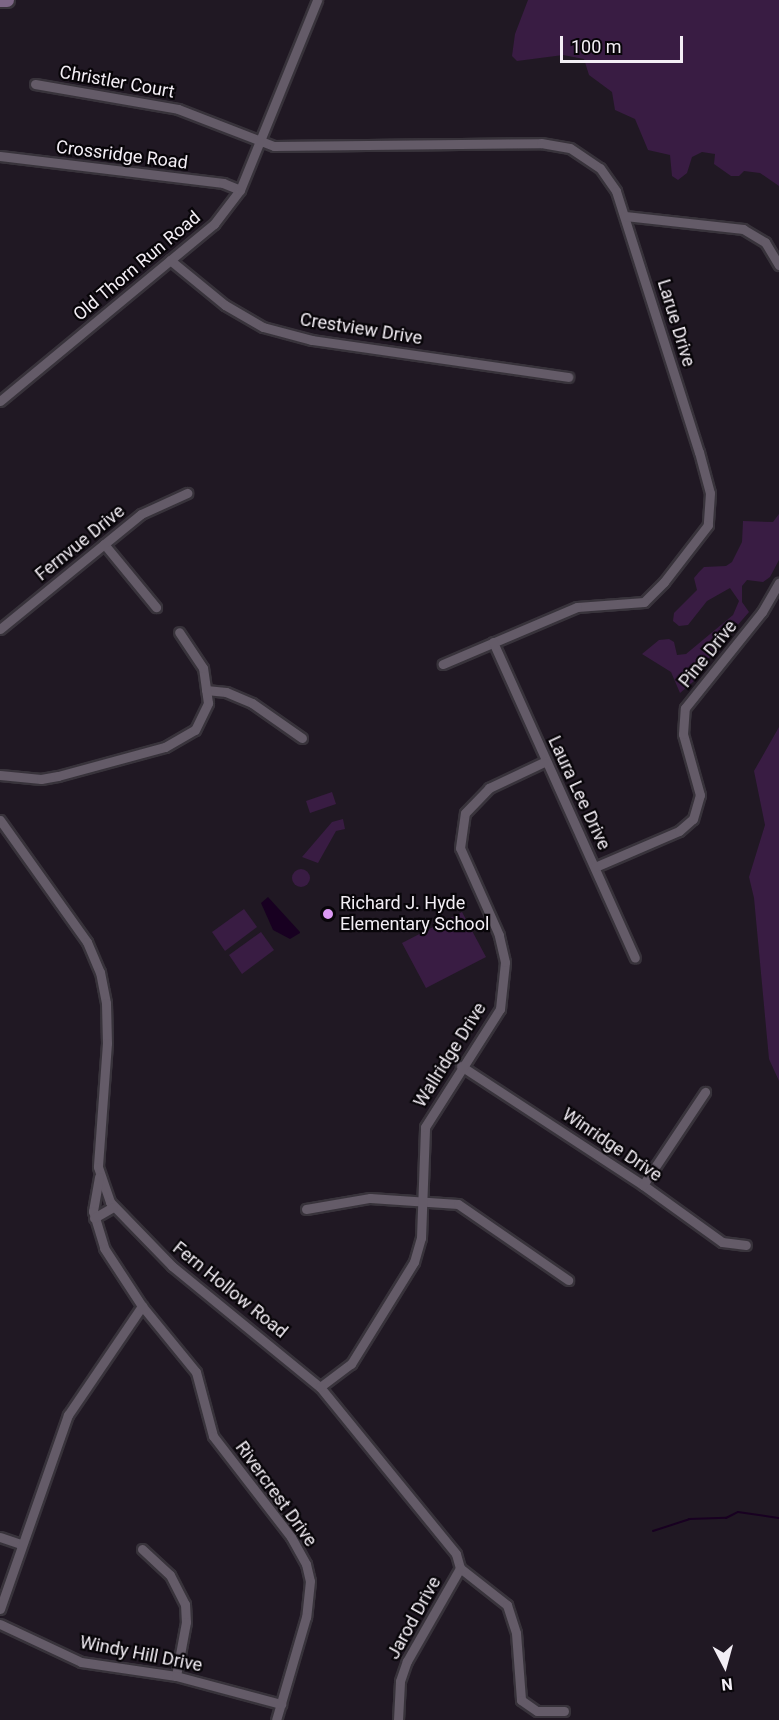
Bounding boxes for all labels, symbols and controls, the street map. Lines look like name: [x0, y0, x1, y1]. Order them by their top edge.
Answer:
scale bar: [563, 24, 686, 62]
text: 100 m: [571, 36, 622, 57]
street label: Christler Court: [58, 61, 176, 103]
street label: Crossridge Road: [55, 136, 189, 174]
street label: Old Thorn Run Road: [69, 206, 205, 326]
street label: Larue Drive: [653, 277, 699, 369]
street label: Crestview Drive: [298, 309, 424, 349]
street label: Fernvue Drive: [31, 500, 129, 586]
street label: Pine Drive: [674, 616, 742, 692]
street label: Laura Lee Drive: [543, 733, 615, 853]
place label: Richard J. Hyde Elementary School: [340, 893, 489, 936]
marker: Richard J. Hyde Elementary School: [321, 907, 335, 921]
street label: Wallridge Drive: [409, 999, 491, 1111]
street label: Winridge Drive: [558, 1104, 666, 1186]
street label: Fern Hollow Road: [168, 1237, 292, 1343]
street label: Rivercrest Drive: [231, 1437, 321, 1551]
street label: Jarod Drive: [383, 1573, 445, 1663]
street label: Windy Hill Drive: [78, 1632, 204, 1676]
north arrow: [695, 1636, 755, 1696]
text: N: [720, 1674, 734, 1694]

